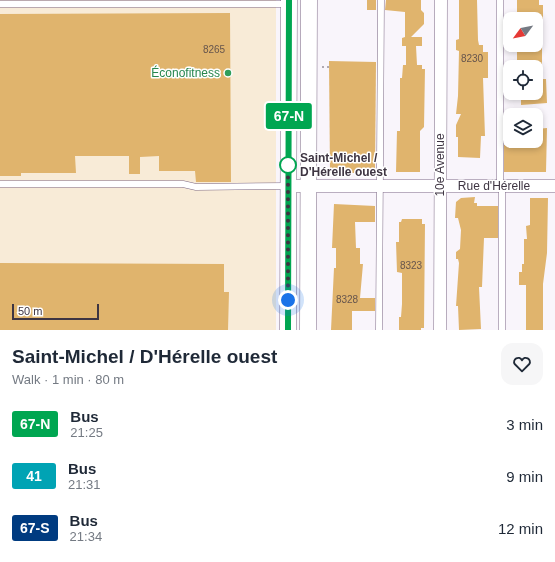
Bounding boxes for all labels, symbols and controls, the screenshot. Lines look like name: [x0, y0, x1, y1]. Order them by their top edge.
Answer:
north arrow: [503, 12, 543, 52]
map controls: [503, 12, 543, 148]
house number: 8265: [203, 44, 226, 55]
house number: 8230: [461, 53, 484, 64]
button: locate: [503, 60, 543, 100]
place label: Éconofitness: [151, 65, 220, 80]
marker: Éconofitness: [223, 68, 233, 78]
line badge: 67-N: [261, 103, 317, 129]
text: 67-N: [274, 108, 304, 124]
button: layers: [503, 108, 543, 148]
street label: 10e Avenue: [433, 133, 447, 197]
place label: Saint-Michel / D'Hérelle ouest: [300, 151, 387, 179]
marker: Saint-Michel / D'Hérelle ouest: [279, 156, 297, 174]
street label: Rue d'Hérelle: [458, 179, 530, 193]
house number: 8323: [400, 260, 423, 271]
your location: [278, 290, 298, 310]
house number: 8328: [336, 294, 359, 305]
scale bar: [12, 302, 99, 321]
text: 50 m: [18, 305, 42, 317]
button: heart: [501, 343, 543, 385]
text: Saint-Michel / D'Hérelle ouest: [12, 346, 277, 367]
text: Walk · 1 min · 80 m: [12, 372, 124, 387]
text: Bus: [70, 408, 99, 425]
text: 67-N: [20, 416, 50, 432]
text: 3 min: [506, 416, 543, 433]
text: 21:25: [70, 425, 103, 440]
text: Bus: [68, 460, 96, 477]
text: 41: [26, 468, 42, 484]
text: 9 min: [506, 468, 543, 485]
text: 21:31: [68, 477, 101, 492]
text: Bus: [70, 512, 98, 529]
text: 67-S: [20, 520, 50, 536]
text: 12 min: [498, 520, 543, 537]
text: 21:34: [70, 529, 102, 544]

